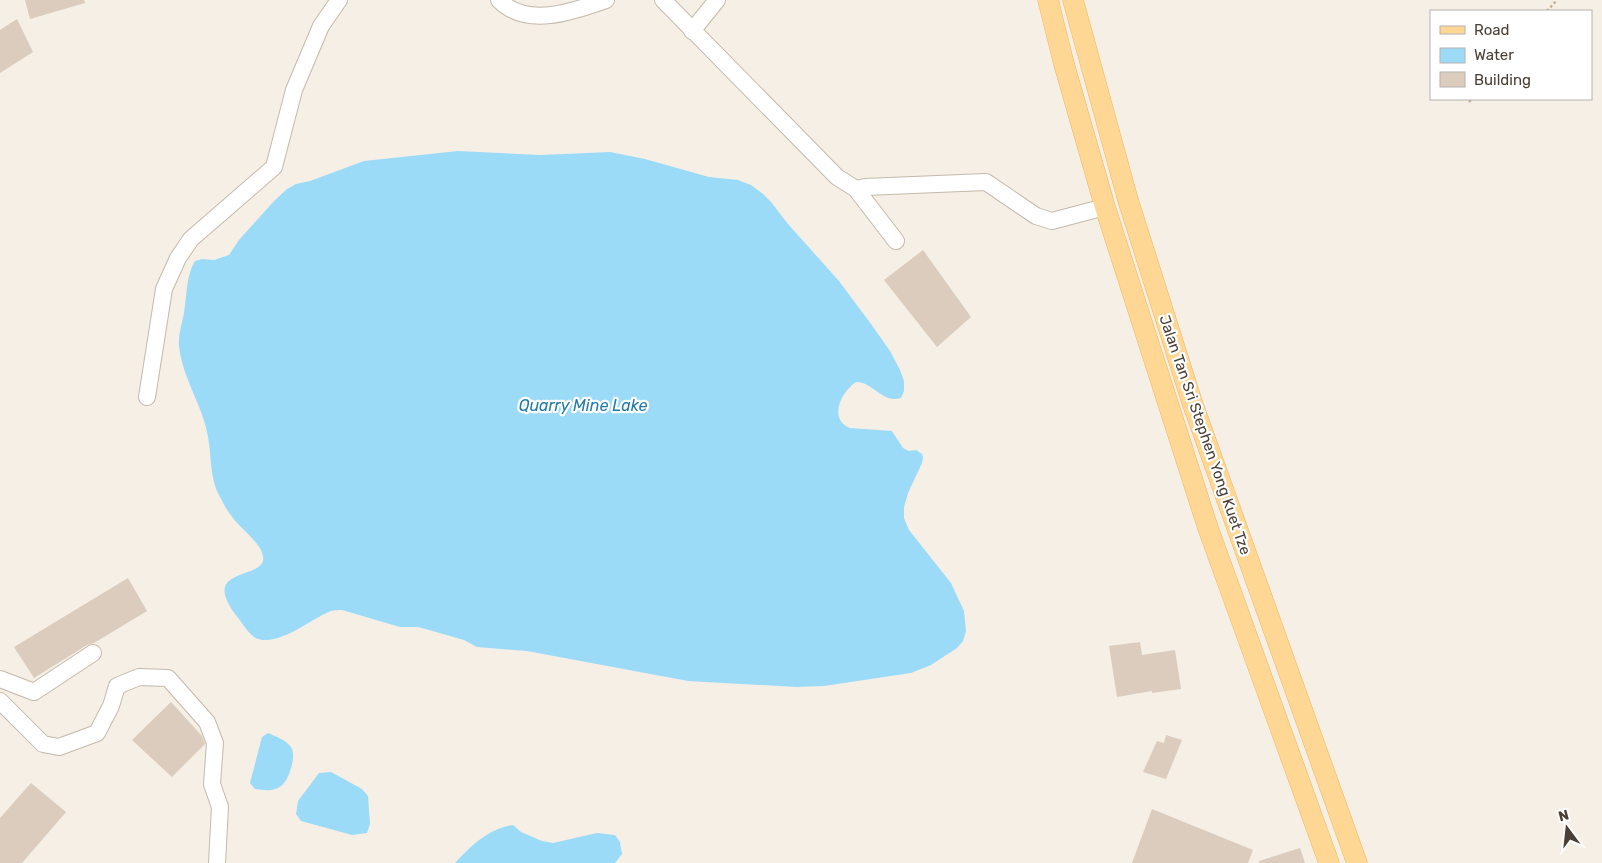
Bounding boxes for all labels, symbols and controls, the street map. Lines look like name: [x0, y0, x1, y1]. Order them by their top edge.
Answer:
legend: [1430, 10, 1592, 100]
text: Road: [1474, 21, 1510, 39]
text: Water: [1474, 46, 1514, 64]
text: Building: [1474, 71, 1531, 89]
street label: Jalan Tan Sri Stephen Yong Kuet Tze: [1155, 313, 1255, 557]
water label: Quarry Mine Lake: [519, 396, 647, 415]
north arrow: [1542, 803, 1592, 853]
text: N: [1557, 806, 1571, 825]

